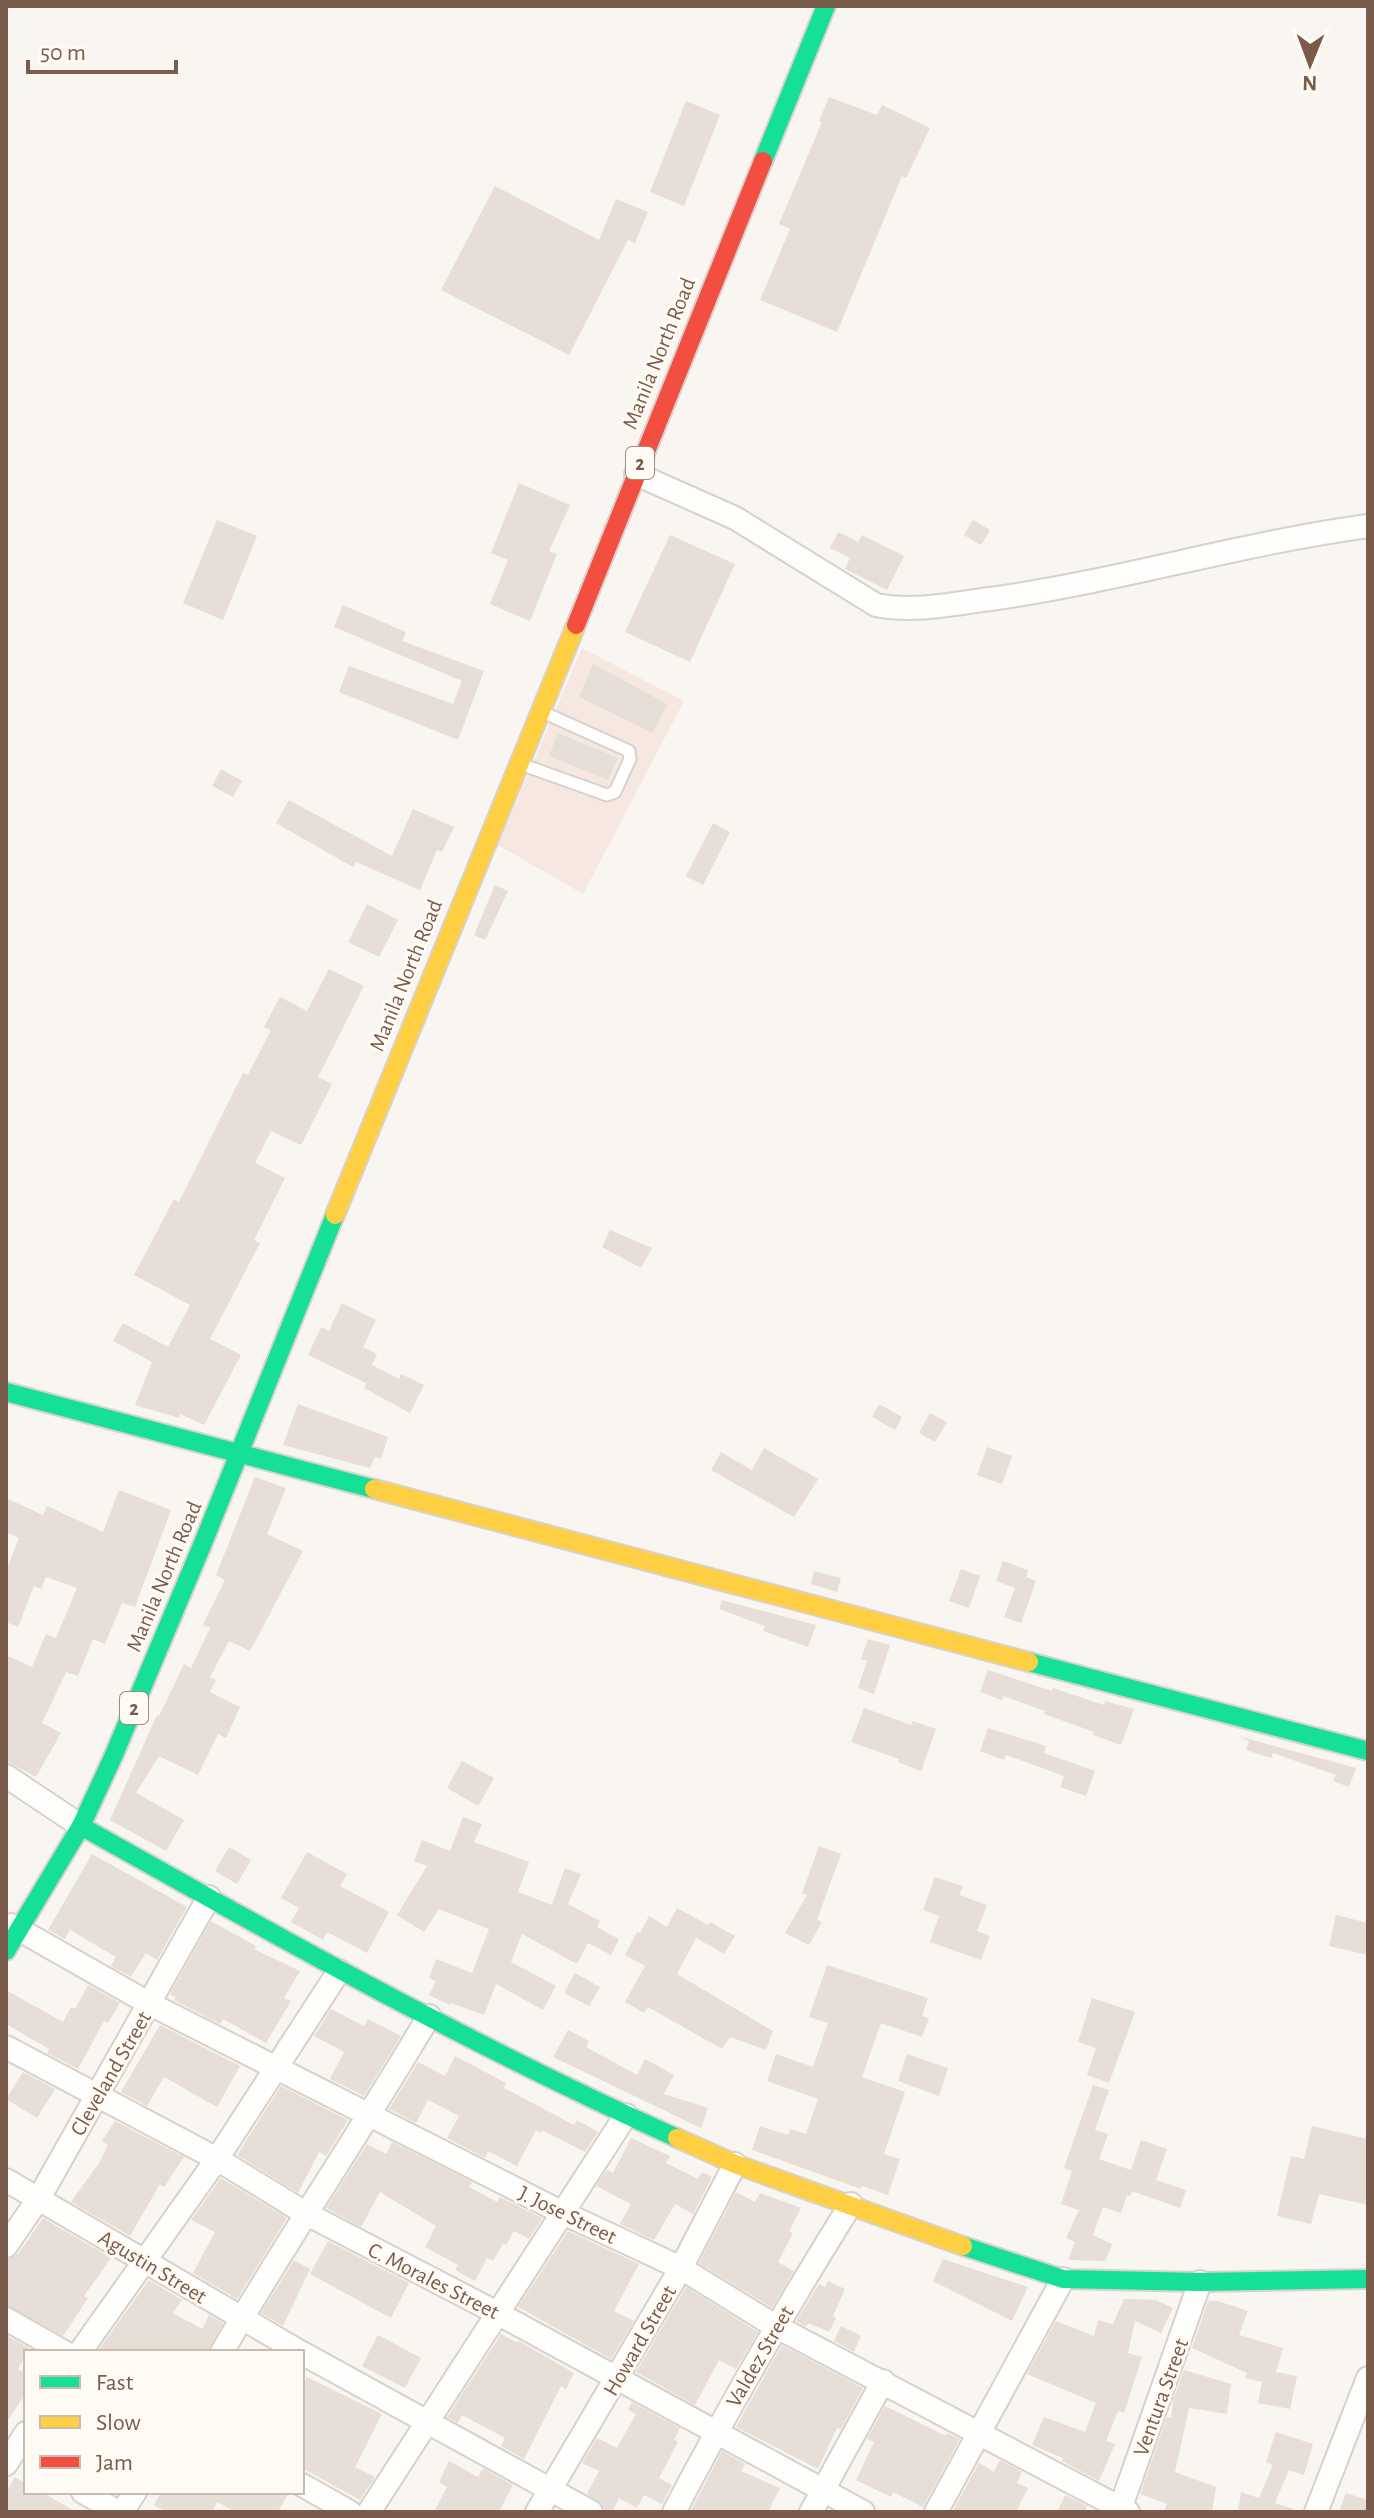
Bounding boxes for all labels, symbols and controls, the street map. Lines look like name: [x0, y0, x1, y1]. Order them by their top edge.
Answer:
scale bar: [28, 24, 176, 74]
north arrow: [1270, 24, 1350, 104]
text: 50 m: [40, 41, 86, 65]
text: N: [1302, 72, 1318, 94]
street label: Manila North Road: [619, 275, 699, 432]
road number: 2: [626, 447, 654, 479]
street label: Manila North Road: [366, 897, 446, 1054]
street label: Manila North Road: [122, 1498, 206, 1655]
road number: 2: [120, 1692, 148, 1724]
street label: Cleveland Street: [66, 2008, 155, 2139]
street label: J. Jose Street: [515, 2182, 620, 2248]
street label: Agustin Street: [95, 2226, 210, 2308]
street label: C. Morales Street: [364, 2238, 503, 2323]
street label: Howard Street: [599, 2282, 680, 2399]
street label: Valdez Street: [722, 2302, 798, 2411]
street label: Ventura Street: [1129, 2336, 1192, 2459]
legend: [24, 2350, 304, 2494]
text: Fast: [96, 2371, 134, 2395]
text: Slow: [96, 2411, 141, 2435]
text: Jam: [96, 2451, 133, 2475]

